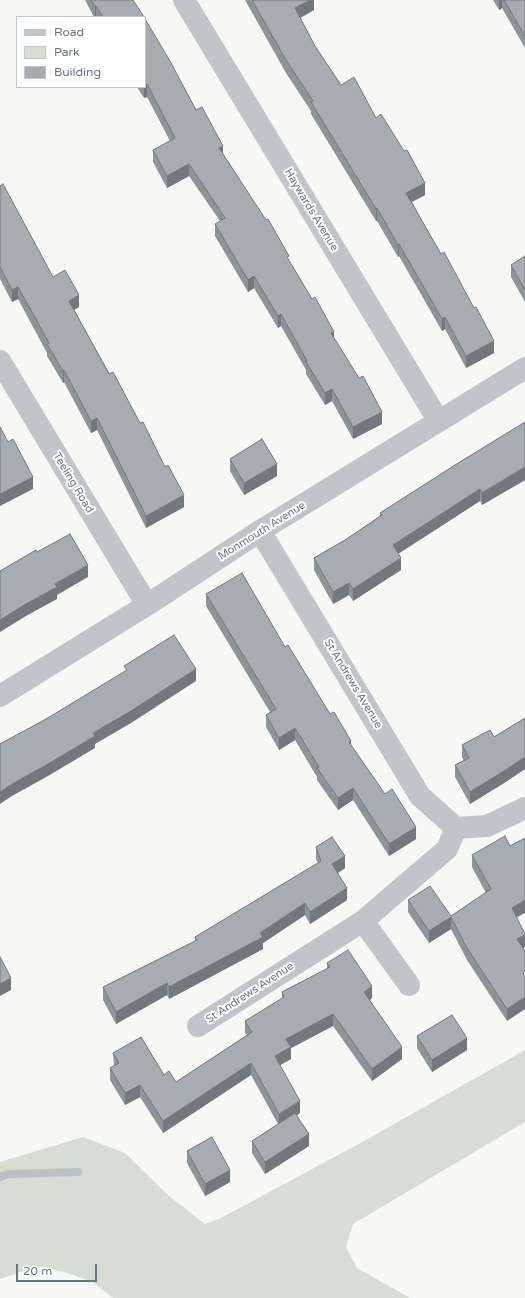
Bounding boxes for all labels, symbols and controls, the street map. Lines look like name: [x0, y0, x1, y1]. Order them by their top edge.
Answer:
legend: [16, 16, 146, 88]
text: Road: [54, 25, 84, 39]
text: Park: [54, 45, 80, 59]
text: Building: [54, 65, 101, 79]
street label: Haywards Avenue: [281, 166, 341, 254]
street label: Teeling Road: [50, 450, 96, 516]
street label: Monmouth Avenue: [216, 499, 308, 563]
street label: St Andrews Avenue: [321, 637, 385, 731]
street label: St Andrews Avenue: [204, 960, 296, 1026]
scale bar: [18, 1256, 99, 1282]
text: 20 m: [23, 1264, 52, 1278]

